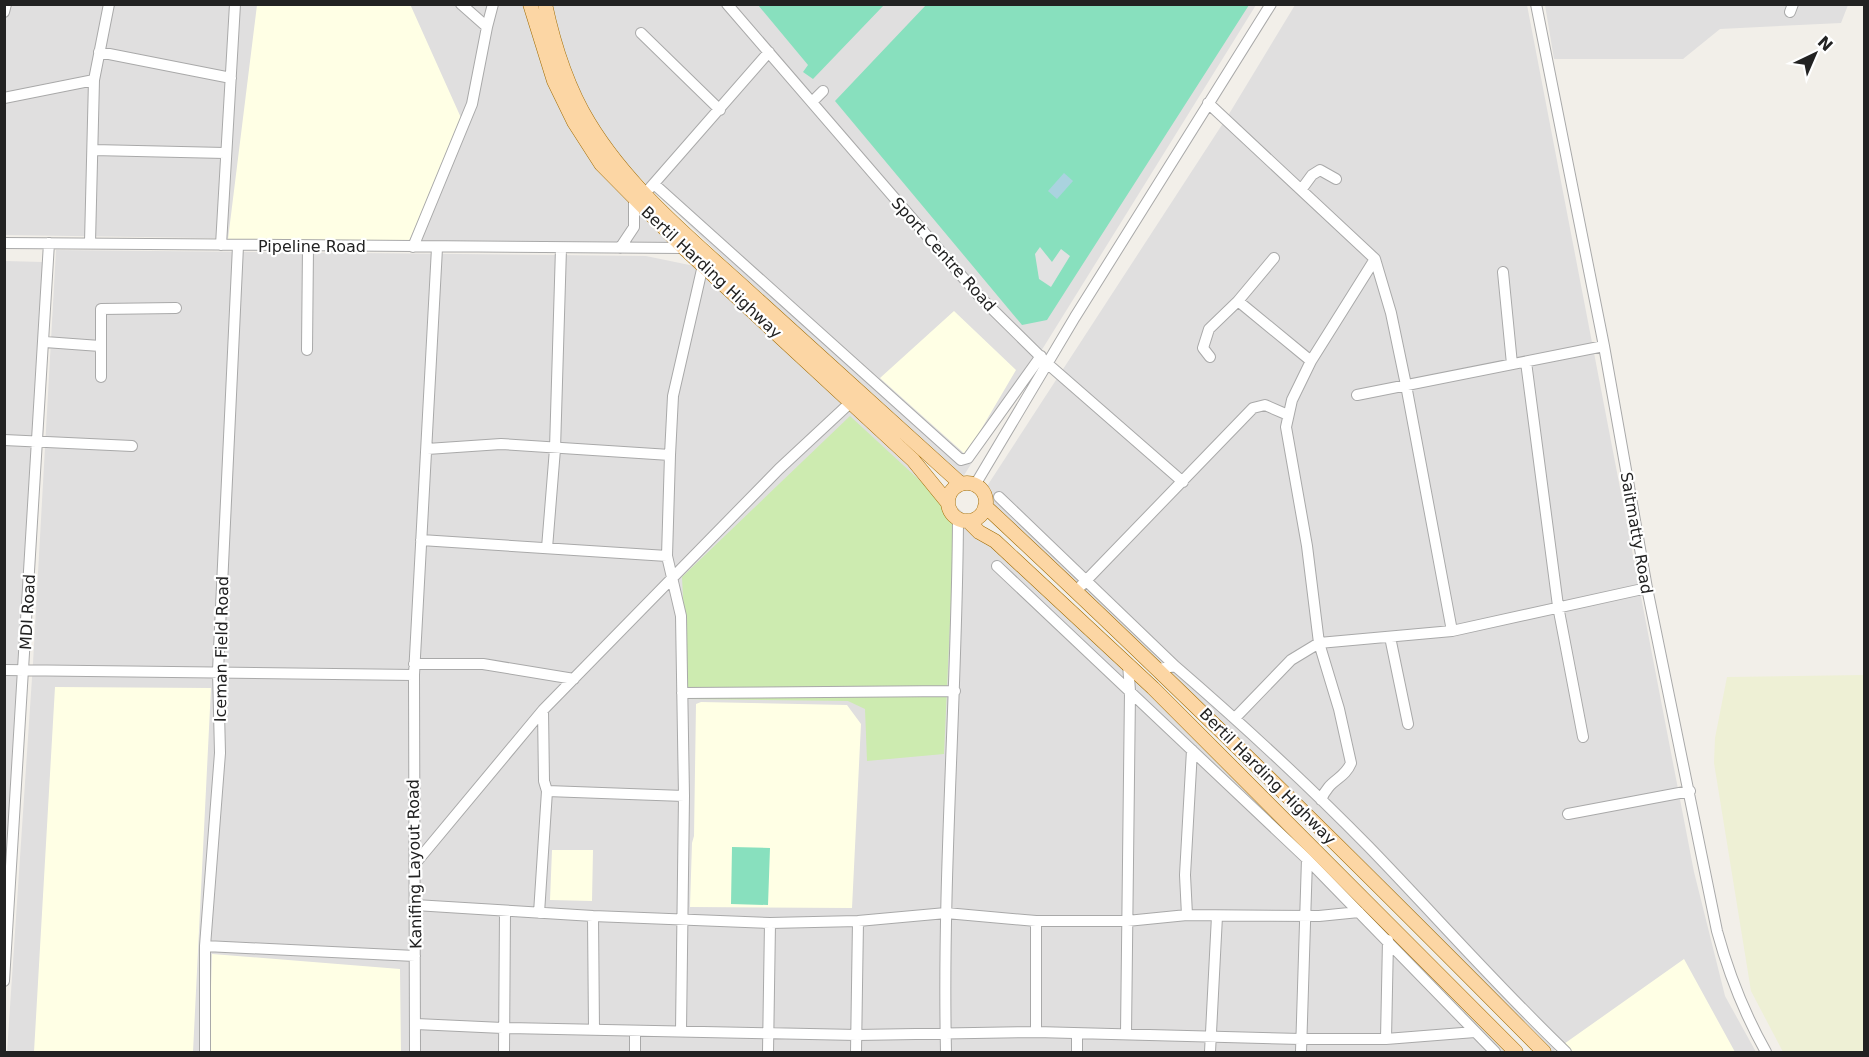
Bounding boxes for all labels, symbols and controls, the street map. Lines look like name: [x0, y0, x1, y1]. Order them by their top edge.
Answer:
north arrow: [1785, 24, 1845, 84]
text: N: [1814, 32, 1836, 55]
street label: Sport Centre Road: [887, 193, 1000, 315]
street label: Bertil Harding Highway: [638, 202, 786, 342]
street label: Pipeline Road: [258, 237, 366, 256]
street label: Saitmatty Road: [1616, 471, 1657, 595]
street label: MDI Road: [16, 574, 39, 651]
street label: Iceman Field Road: [211, 576, 232, 722]
street label: Bertil Harding Highway: [1196, 704, 1340, 848]
street label: Kanifing Layout Road: [404, 779, 425, 949]

